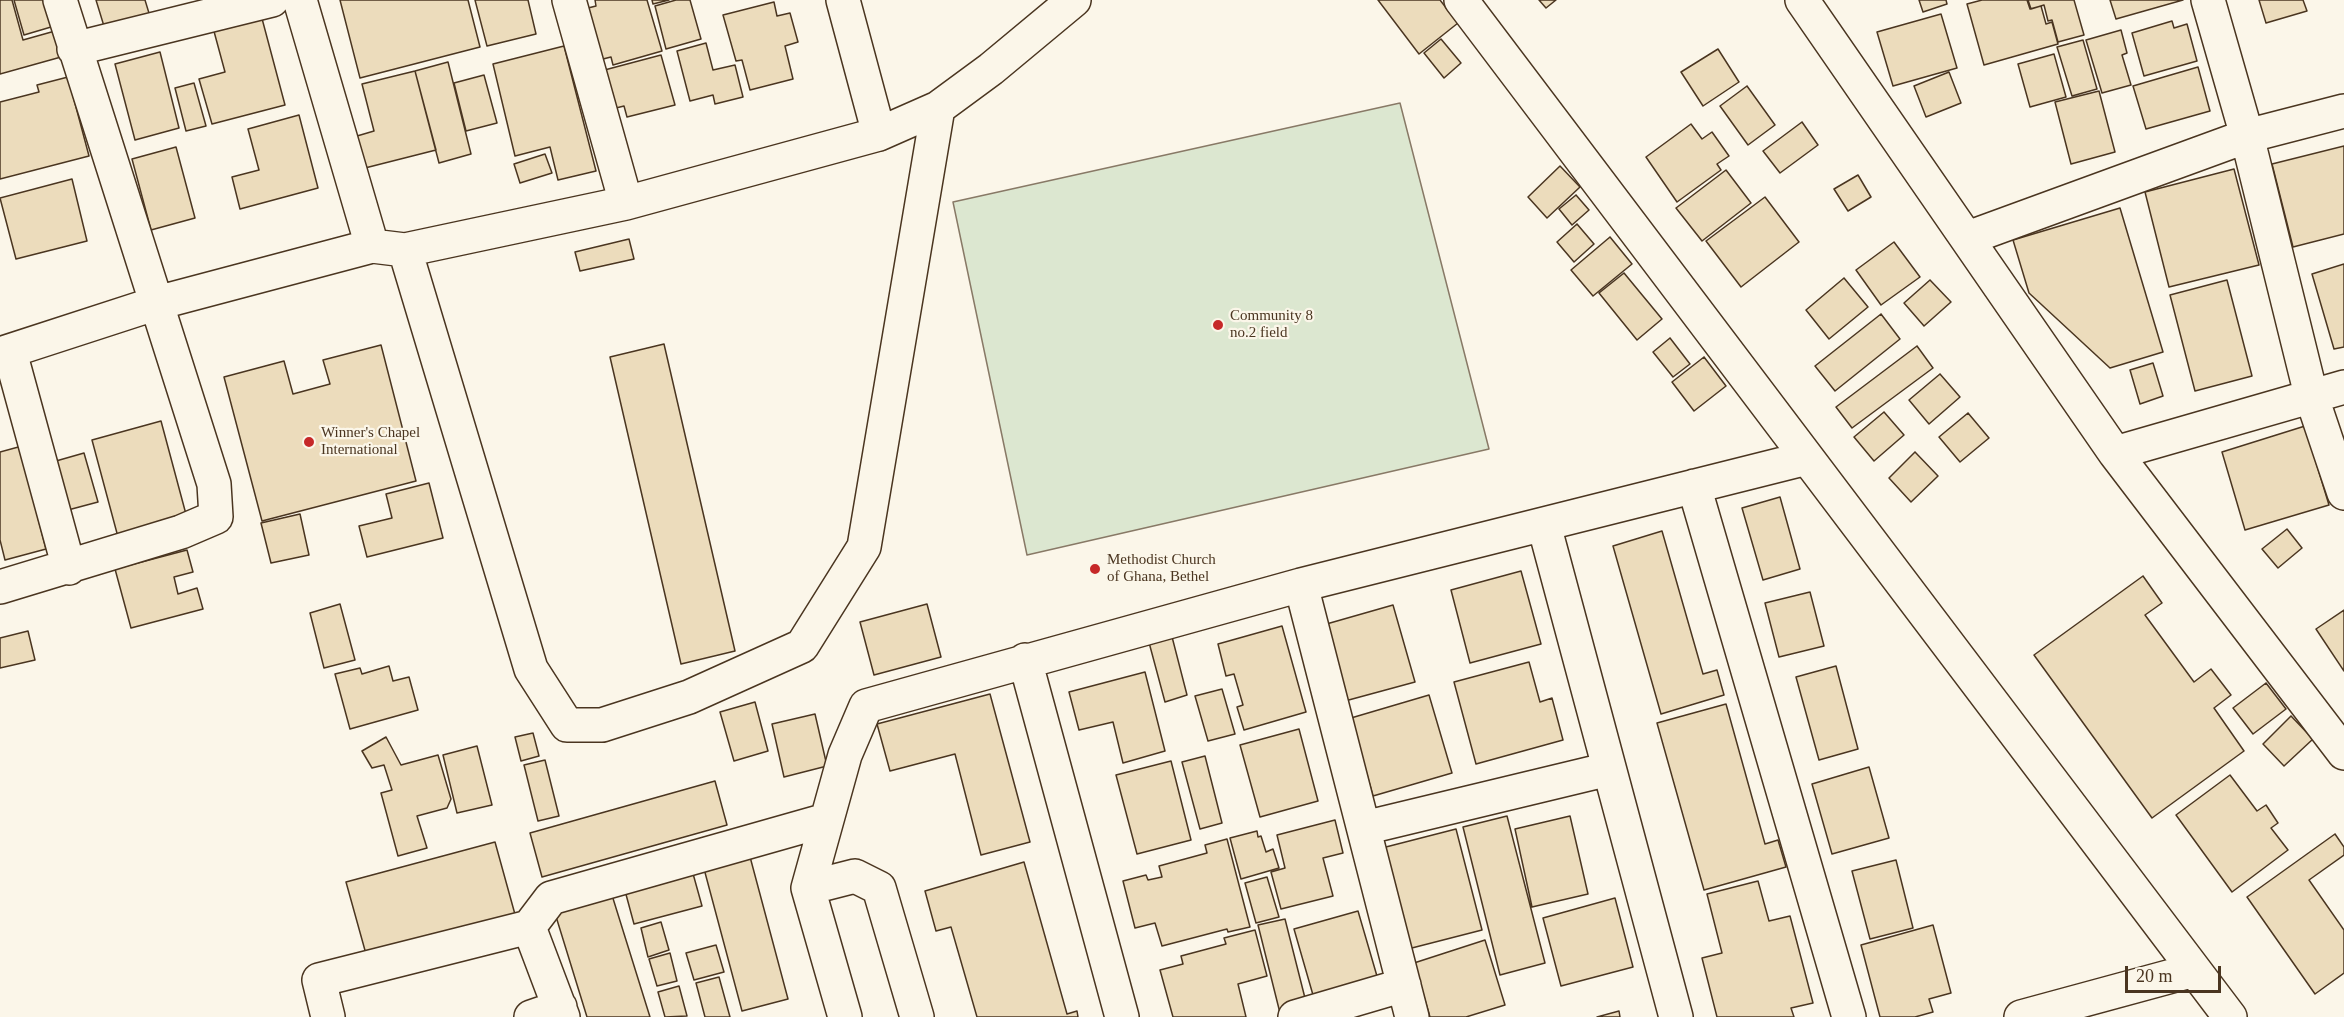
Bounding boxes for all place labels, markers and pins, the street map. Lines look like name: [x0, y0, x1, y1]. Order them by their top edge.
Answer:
place label: Community 8 no.2 field: [1230, 307, 1313, 342]
marker: Community 8 no.2 field: [1211, 318, 1225, 332]
place label: Winner's Chapel International: [321, 424, 420, 459]
marker: Winner's Chapel International: [302, 435, 316, 449]
place label: Methodist Church of Ghana, Bethel: [1107, 551, 1216, 586]
marker: Methodist Church of Ghana, Bethel: [1088, 562, 1102, 576]

